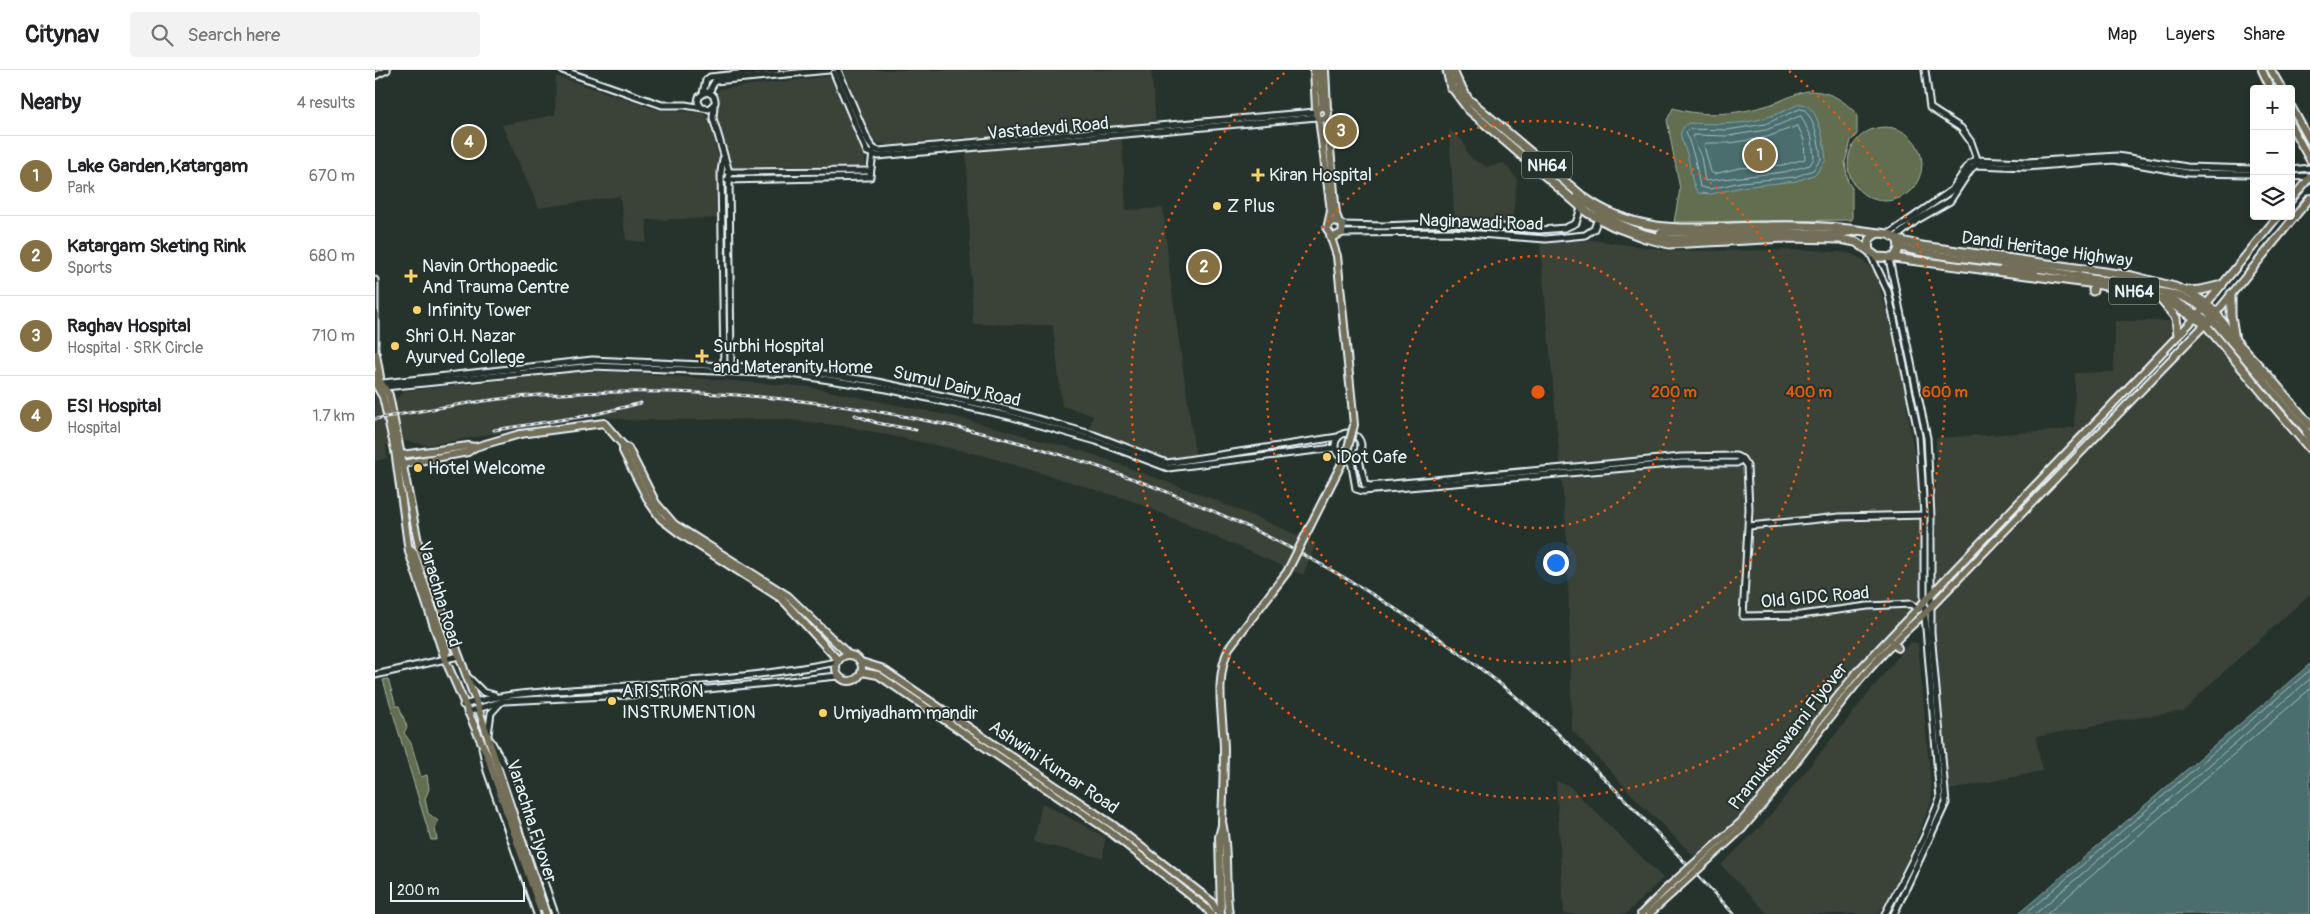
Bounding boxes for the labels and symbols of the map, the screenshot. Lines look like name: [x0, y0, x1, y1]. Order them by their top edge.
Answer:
street label: Vastadevdi Road: [986, 112, 1110, 145]
pin: 3: [1325, 112, 1357, 150]
pin: 4: [453, 123, 485, 161]
pin: 1: [1744, 136, 1776, 174]
road number: NH64: [1522, 152, 1572, 178]
place label: Kiran Hospital: [1269, 164, 1372, 187]
marker: Kiran Hospital: [1251, 168, 1265, 182]
place label: Z Plus: [1227, 195, 1275, 218]
marker: Z Plus: [1211, 200, 1223, 212]
street label: Naginawadi Road: [1418, 209, 1544, 236]
street label: Dandi Heritage Highway: [1960, 226, 2134, 273]
pin: 2: [1188, 248, 1220, 286]
place label: Navin Orthopaedic And Trauma Centre: [422, 255, 569, 299]
marker: Navin Orthopaedic And Trauma Centre: [404, 269, 418, 283]
road number: NH64: [2109, 278, 2159, 305]
place label: Infinity Tower: [427, 299, 532, 322]
marker: Infinity Tower: [411, 304, 423, 316]
place label: Shri O.H. Nazar Ayurved College: [405, 325, 525, 369]
place label: Surbhi Hospital and Materanity Home: [713, 335, 873, 379]
marker: Shri O.H. Nazar Ayurved College: [389, 340, 401, 352]
marker: Surbhi Hospital and Materanity Home: [695, 349, 709, 363]
street label: Sumul Dairy Road: [891, 361, 1023, 412]
centre of rings: [1529, 383, 1547, 401]
text: 200 m: [1651, 383, 1697, 402]
text: 400 m: [1786, 383, 1832, 402]
text: 600 m: [1922, 383, 1968, 402]
place label: iDot Cafe: [1337, 446, 1407, 469]
marker: iDot Cafe: [1321, 451, 1333, 463]
place label: Hotel Welcome: [428, 457, 545, 480]
marker: Hotel Welcome: [412, 462, 424, 474]
street label: Varachha Road: [413, 538, 467, 650]
your location: [1543, 550, 1569, 576]
street label: Old GIDC Road: [1760, 581, 1870, 614]
street label: Pramukshswami Flyover: [1724, 657, 1854, 815]
place label: ARISTRON INSTRUMENTION: [622, 680, 756, 724]
marker: ARISTRON INSTRUMENTION: [606, 695, 618, 707]
place label: Umiyadham mandir: [833, 702, 979, 725]
marker: Umiyadham mandir: [817, 707, 829, 719]
street label: Ashwini Kumar Road: [984, 715, 1123, 819]
street label: Varachha Flyover: [501, 757, 562, 886]
scale bar: [390, 879, 525, 902]

